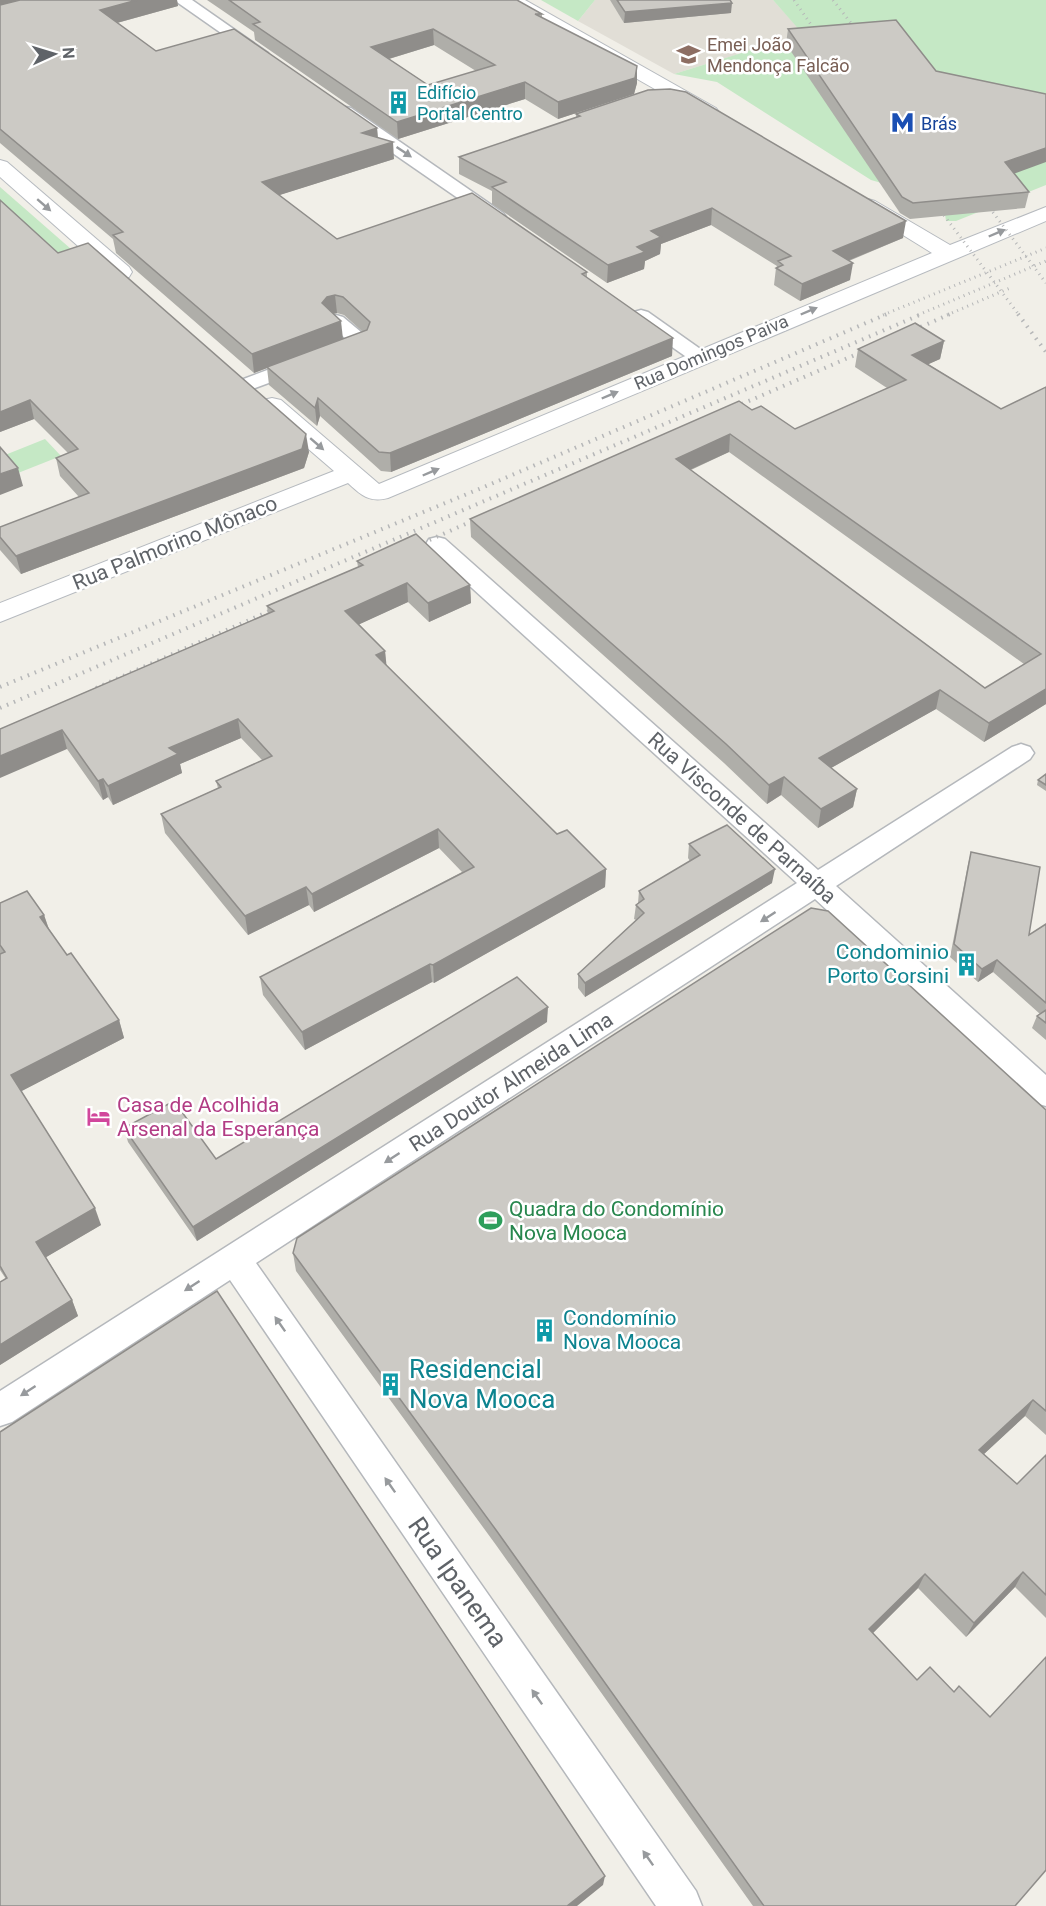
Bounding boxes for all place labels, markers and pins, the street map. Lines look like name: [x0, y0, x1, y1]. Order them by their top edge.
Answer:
place label: Emei João Mendonça Falcão: [707, 34, 850, 76]
school or university icon: Emei João Mendonça Falcão: [676, 41, 702, 67]
place label: Edifício Portal Centro: [417, 82, 523, 124]
building icon: Edifício Portal Centro: [386, 89, 412, 115]
metro station icon: Brás: [890, 110, 916, 136]
place label: Brás: [921, 113, 957, 134]
place label: Condominio Porto Corsini: [827, 940, 949, 988]
building icon: Condominio Porto Corsini: [954, 951, 980, 977]
place label: Casa de Acolhida Arsenal da Esperança: [117, 1093, 319, 1141]
hotel icon: Casa de Acolhida Arsenal da Esperança: [86, 1104, 112, 1130]
place label: Quadra do Condomínio Nova Mooca: [509, 1197, 724, 1245]
sports icon: Quadra do Condomínio Nova Mooca: [478, 1208, 504, 1234]
place label: Condomínio Nova Mooca: [563, 1306, 681, 1354]
building icon: Condomínio Nova Mooca: [532, 1317, 558, 1343]
place label: Residencial Nova Mooca: [409, 1354, 555, 1414]
building icon: Residencial Nova Mooca: [378, 1371, 404, 1397]

